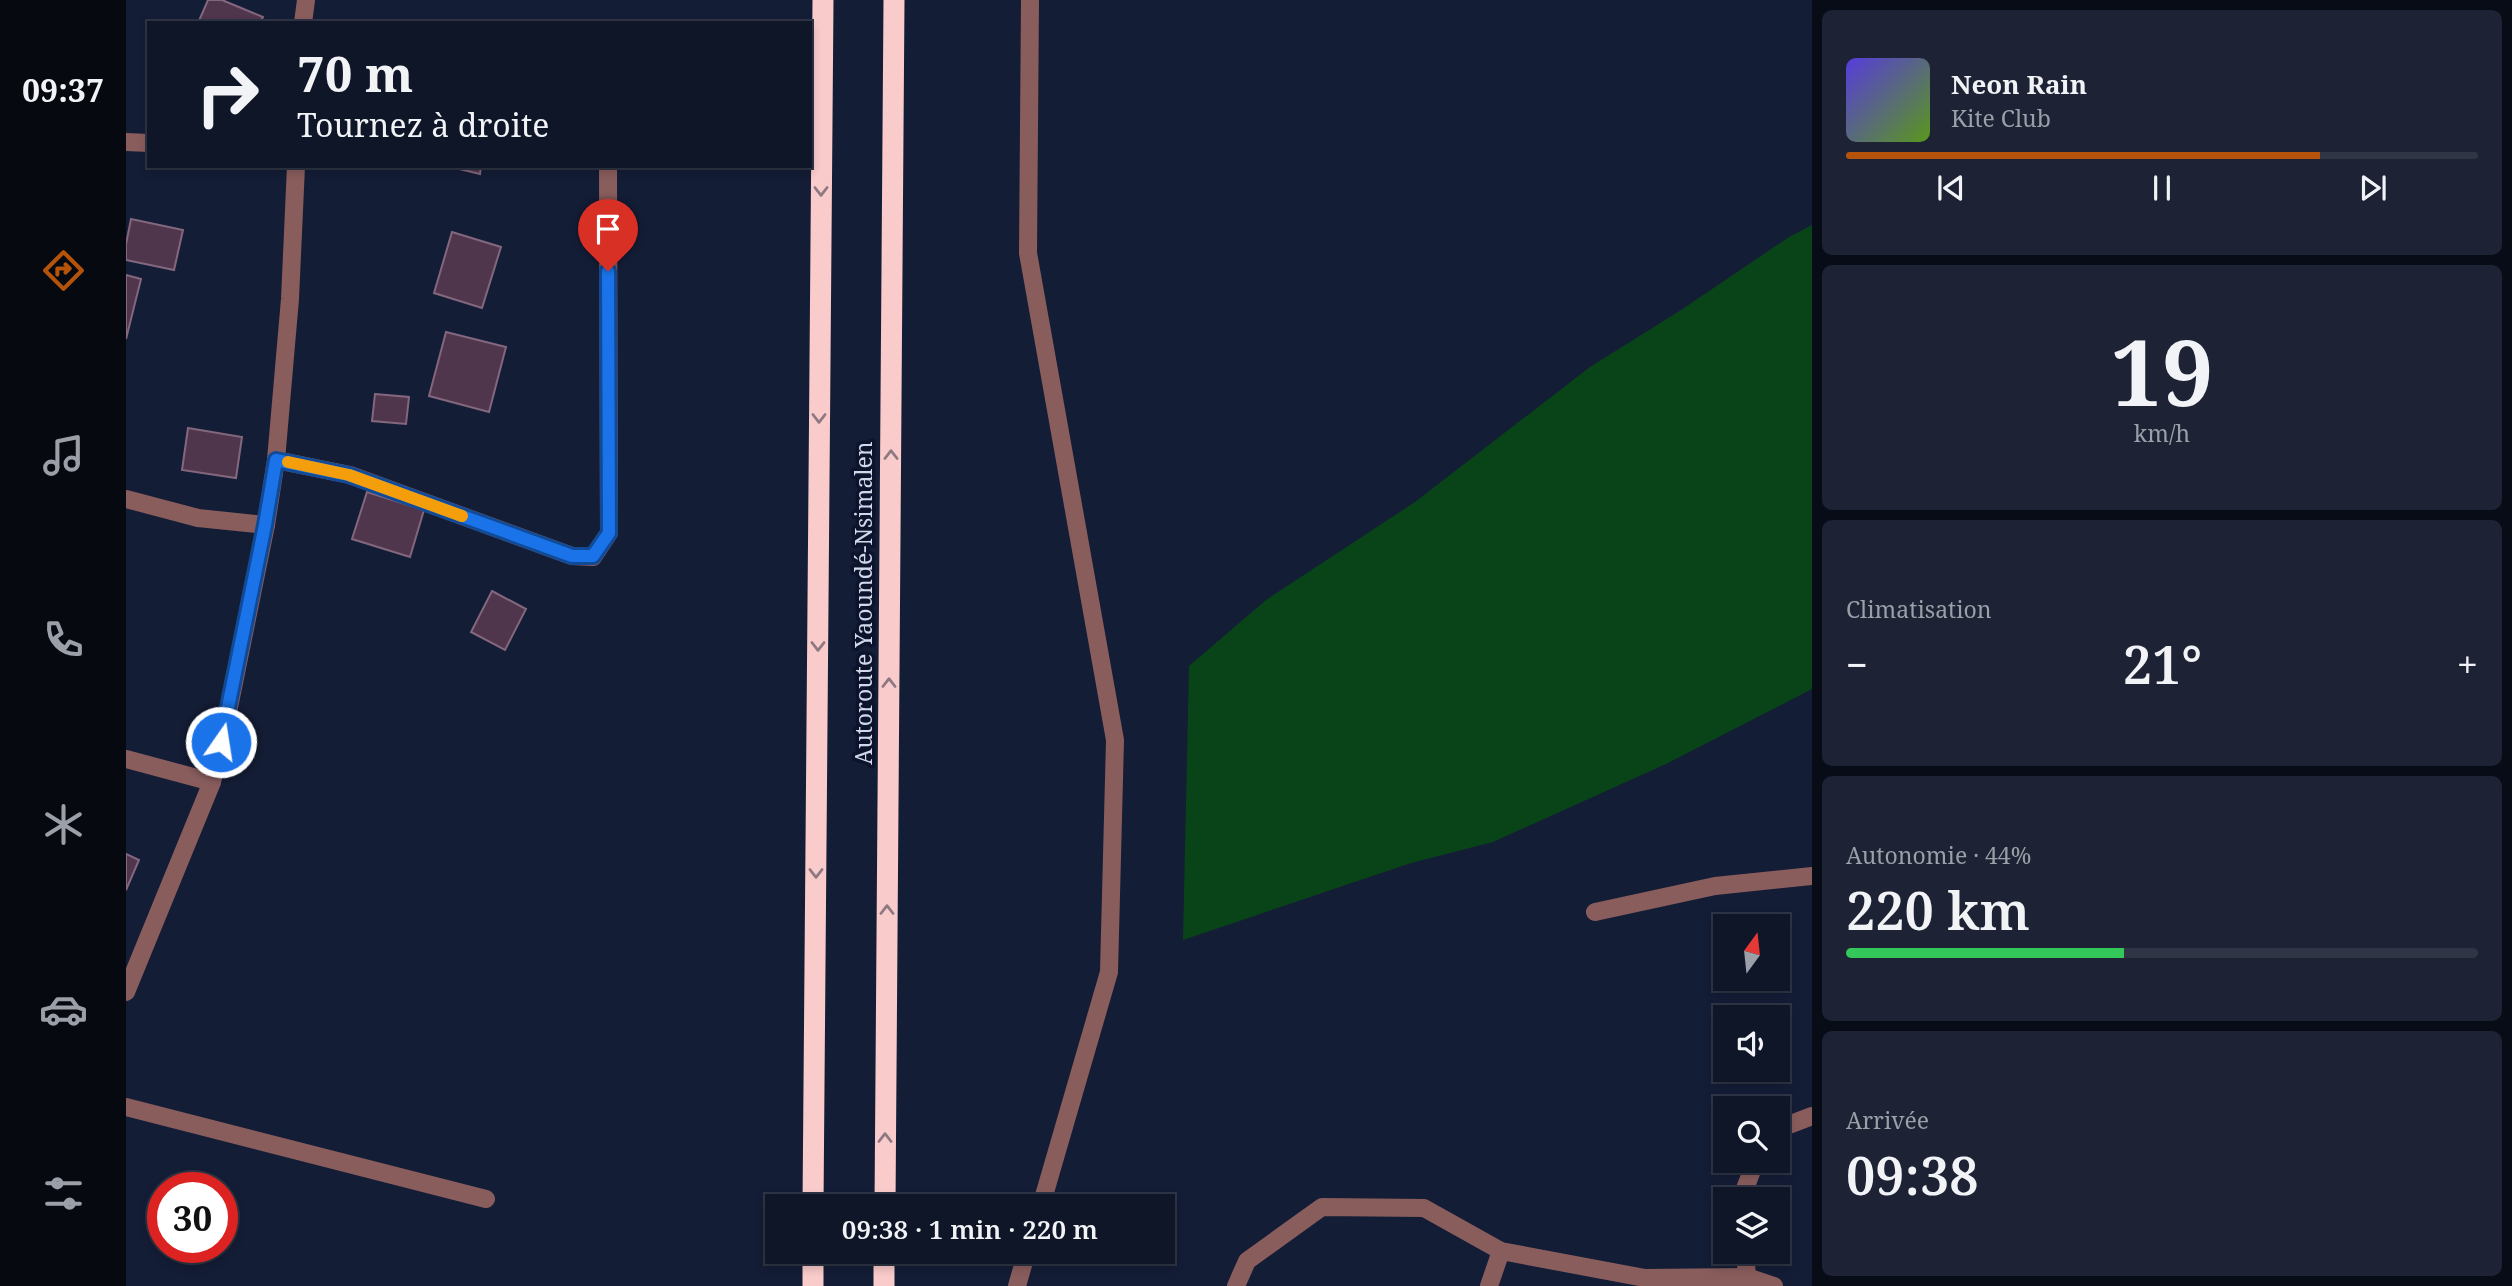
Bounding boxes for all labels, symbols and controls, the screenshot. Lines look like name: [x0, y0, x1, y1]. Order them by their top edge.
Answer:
text: 70 m: [297, 40, 413, 106]
icon: right: [182, 49, 273, 140]
text: Neon Rain: [1951, 66, 2087, 102]
text: 09:37: [22, 68, 104, 111]
text: Kite Club: [1951, 102, 2051, 134]
text: Tournez à droite: [297, 103, 549, 146]
icon: previous: [1932, 169, 1970, 207]
icon: pause: [2143, 169, 2181, 207]
icon: next: [2354, 169, 2392, 207]
one-way arrow: [813, 186, 829, 196]
pin: [578, 199, 638, 271]
icon: arrive: [589, 210, 627, 248]
icon: directions: [39, 246, 88, 295]
text: 19: [2111, 309, 2213, 433]
one-way arrow: [811, 413, 827, 424]
text: km/h: [2134, 417, 2190, 449]
icon: music: [39, 431, 88, 480]
street label: Autoroute Yaoundé-Nsimalen: [847, 441, 879, 765]
one-way arrow: [883, 449, 899, 460]
text: Climatisation: [1846, 593, 1992, 625]
icon: phone: [39, 615, 88, 664]
text: 21°: [2123, 628, 2202, 699]
text: −: [1846, 638, 1868, 690]
text: +: [2457, 638, 2478, 690]
one-way arrow: [810, 641, 826, 651]
one-way arrow: [881, 677, 897, 687]
position arrow: [184, 705, 258, 779]
icon: climate: [39, 800, 88, 849]
text: Autonomie · 44%: [1846, 839, 2031, 871]
one-way arrow: [808, 868, 824, 879]
text: 220 km: [1846, 874, 2030, 945]
one-way arrow: [879, 904, 895, 915]
north arrow: [1713, 914, 1790, 990]
map controls: [1713, 914, 1790, 1264]
icon: car: [39, 985, 88, 1034]
button: sound: [1713, 1005, 1790, 1082]
button: search: [1713, 1096, 1790, 1173]
text: Arrivée: [1846, 1104, 1929, 1136]
one-way arrow: [877, 1132, 893, 1142]
text: 09:38: [1846, 1139, 1979, 1210]
icon: filters: [39, 1169, 88, 1218]
speed limit sign: 30: [147, 1172, 238, 1263]
button: layers: [1713, 1187, 1790, 1264]
text: 09:38 · 1 min · 220 m: [842, 1211, 1098, 1247]

